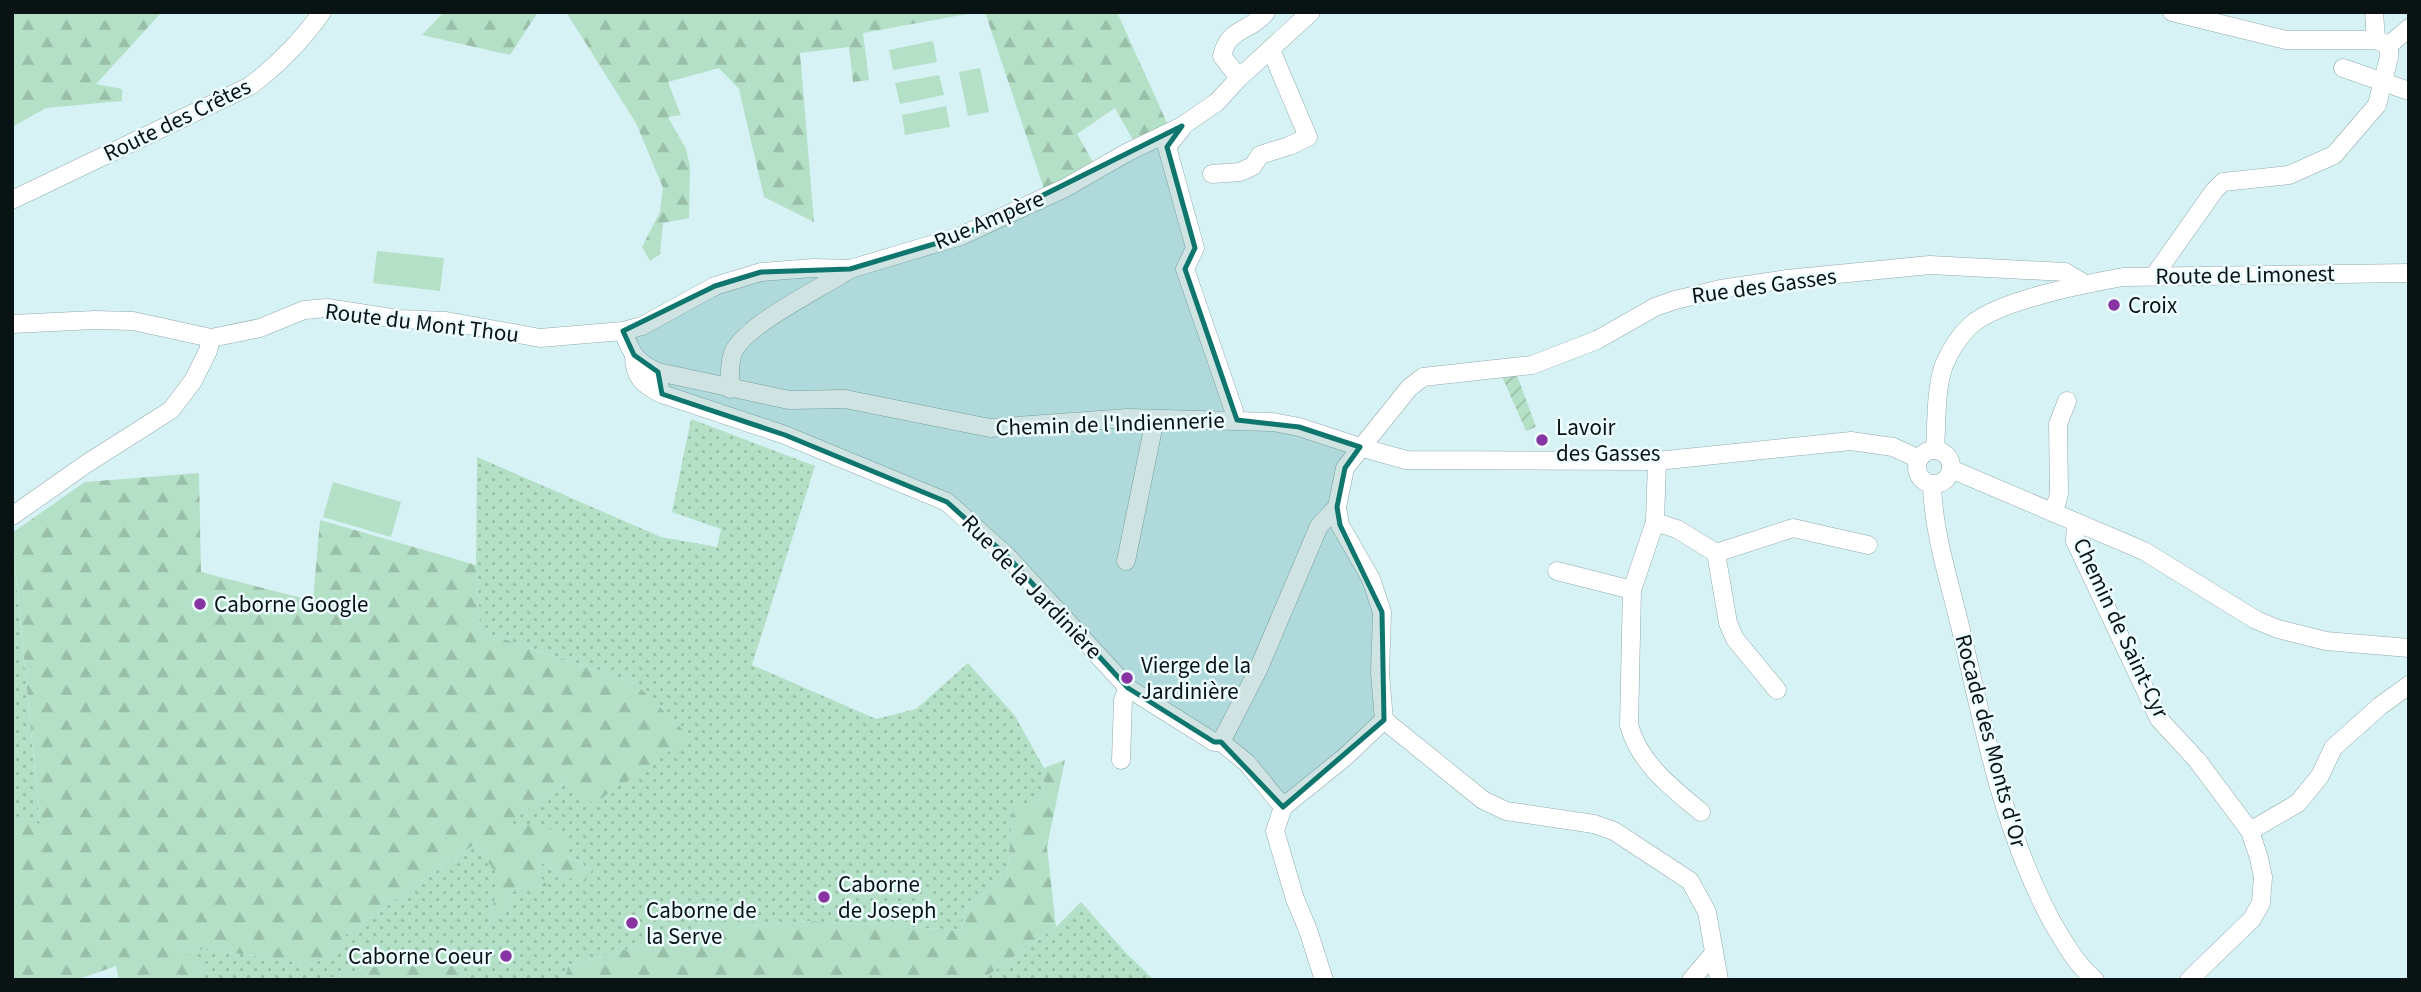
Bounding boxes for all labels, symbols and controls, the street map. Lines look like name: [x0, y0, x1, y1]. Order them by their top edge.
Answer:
street label: Route des Crêtes: [98, 70, 256, 170]
street label: Rue Ampère: [929, 182, 1049, 258]
street label: Route de Limonest: [2155, 257, 2335, 293]
street label: Rue des Gasses: [1689, 259, 1839, 313]
place label: Croix: [2128, 289, 2177, 322]
street label: Route du Mont Thou: [323, 295, 521, 351]
marker: Croix: [2106, 297, 2122, 313]
street label: Chemin de l'Indiennerie: [995, 404, 1225, 444]
place label: Lavoir des Gasses: [1556, 411, 1661, 470]
marker: Lavoir des Gasses: [1534, 432, 1550, 448]
street label: Rue de la Jardinière: [954, 507, 1110, 667]
street label: Chemin de Saint-Cyr: [2065, 532, 2178, 725]
place label: Caborne Google: [214, 588, 368, 621]
marker: Caborne Google: [192, 596, 208, 612]
street label: Rocade des Monts d'Or: [1947, 631, 2036, 852]
place label: Vierge de la Jardinière: [1141, 649, 1251, 708]
marker: Vierge de la Jardinière: [1119, 670, 1135, 686]
place label: Caborne de Joseph: [838, 868, 937, 927]
marker: Caborne de Joseph: [816, 889, 832, 905]
place label: Caborne de la Serve: [646, 894, 757, 953]
marker: Caborne de la Serve: [624, 915, 640, 931]
place label: Caborne Coeur: [348, 940, 493, 973]
marker: Caborne Coeur: [498, 948, 514, 964]

